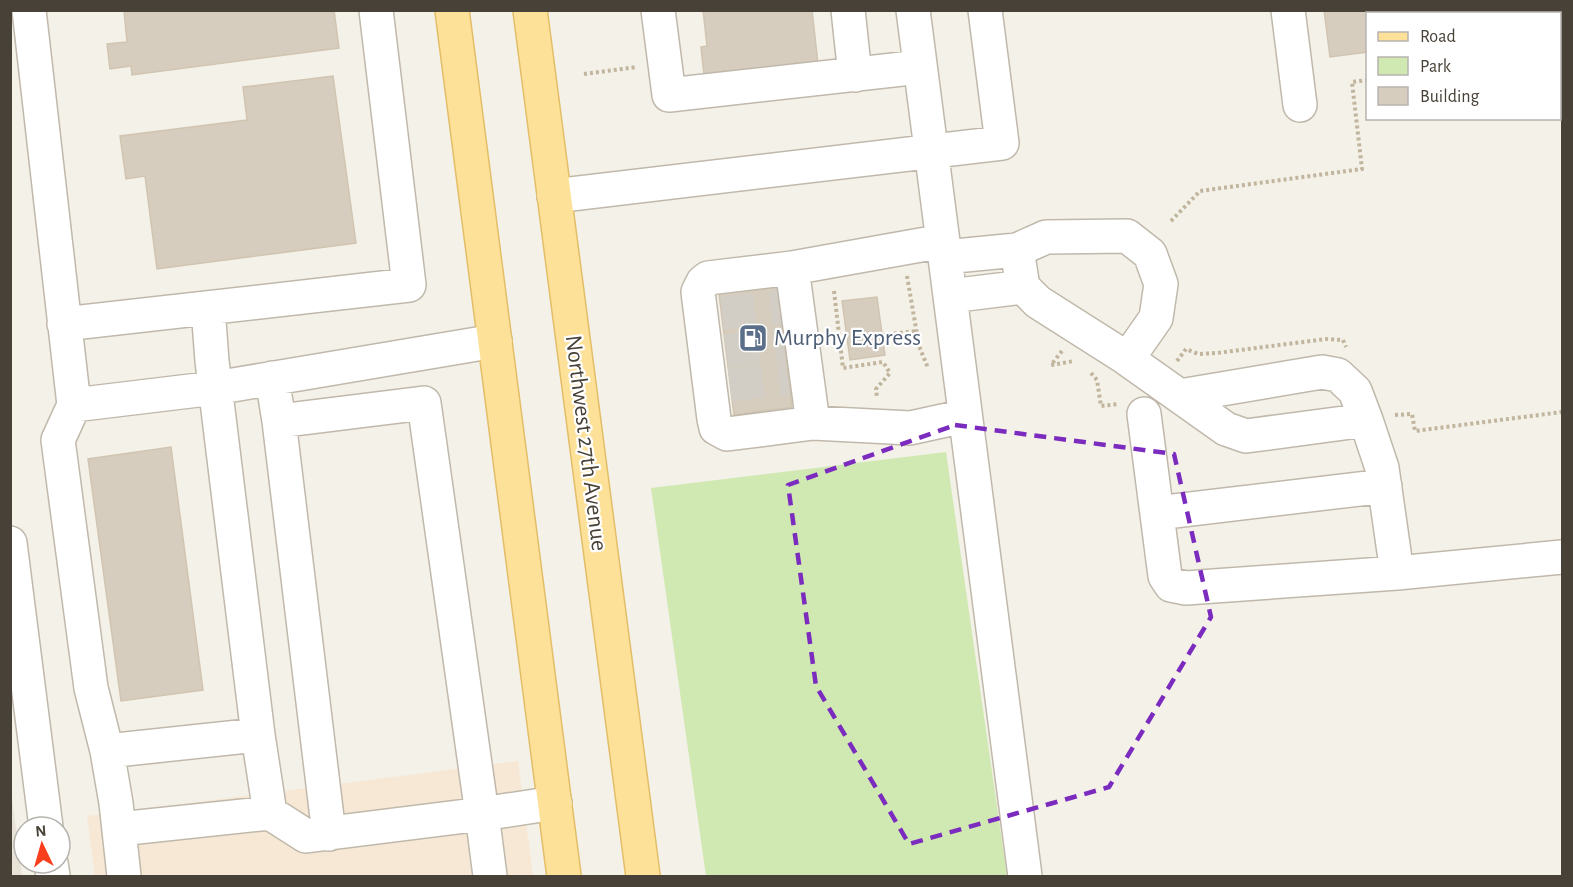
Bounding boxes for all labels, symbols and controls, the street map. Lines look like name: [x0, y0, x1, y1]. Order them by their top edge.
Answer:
legend: [1366, 12, 1561, 120]
text: Road: [1420, 28, 1456, 46]
text: Park: [1420, 58, 1452, 76]
text: Building: [1420, 88, 1480, 106]
fuel station icon: Murphy Express: [737, 322, 769, 354]
place label: Murphy Express: [774, 326, 921, 350]
street label: Northwest 27th Avenue: [561, 334, 611, 552]
north arrow: [12, 815, 72, 875]
text: N: [35, 823, 47, 840]

